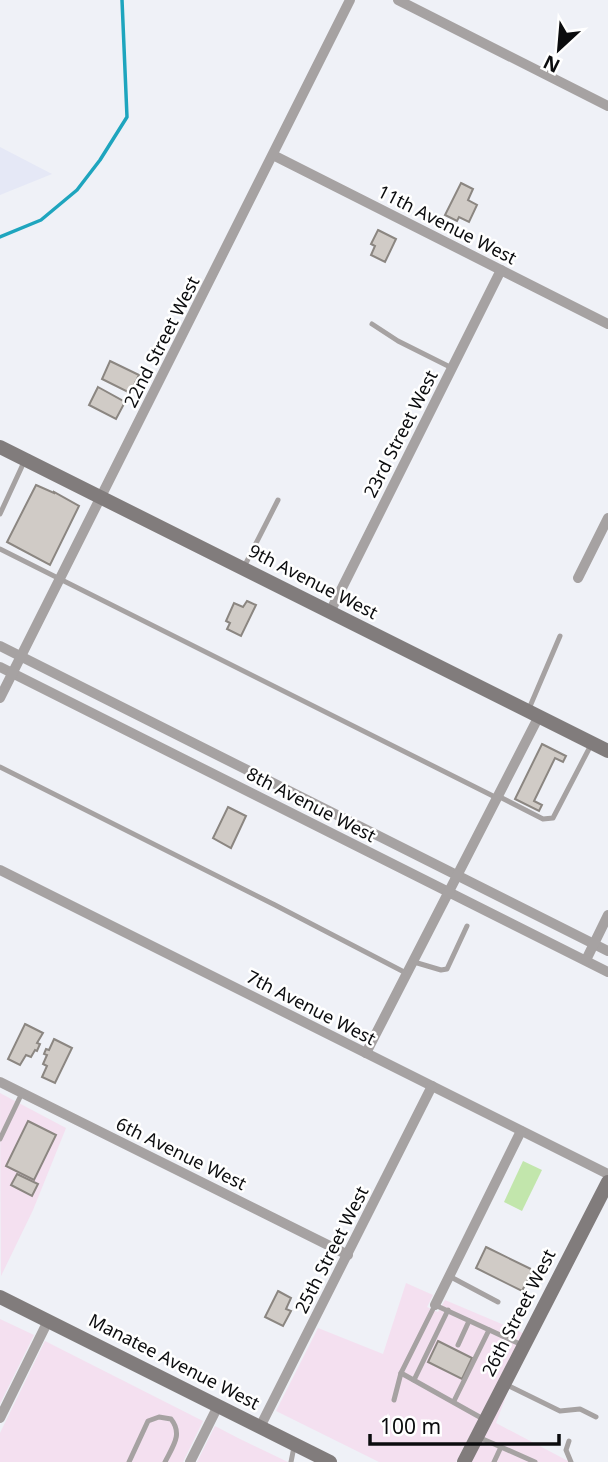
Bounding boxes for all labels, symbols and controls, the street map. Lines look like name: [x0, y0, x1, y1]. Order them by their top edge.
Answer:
north arrow: [524, 14, 594, 84]
text: N: [539, 49, 564, 79]
street label: 11th Avenue West: [374, 179, 521, 270]
street label: 22nd Street West: [118, 271, 205, 411]
street label: 23rd Street West: [358, 365, 443, 501]
street label: 9th Avenue West: [245, 538, 383, 624]
street label: 8th Avenue West: [243, 761, 381, 847]
street label: 7th Avenue West: [243, 964, 381, 1050]
street label: 6th Avenue West: [112, 1111, 251, 1195]
street label: 25th Street West: [289, 1182, 374, 1317]
street label: 26th Street West: [476, 1245, 561, 1380]
street label: Manatee Avenue West: [85, 1308, 264, 1415]
scale bar: [370, 1402, 559, 1446]
text: 100 m: [380, 1412, 441, 1440]

